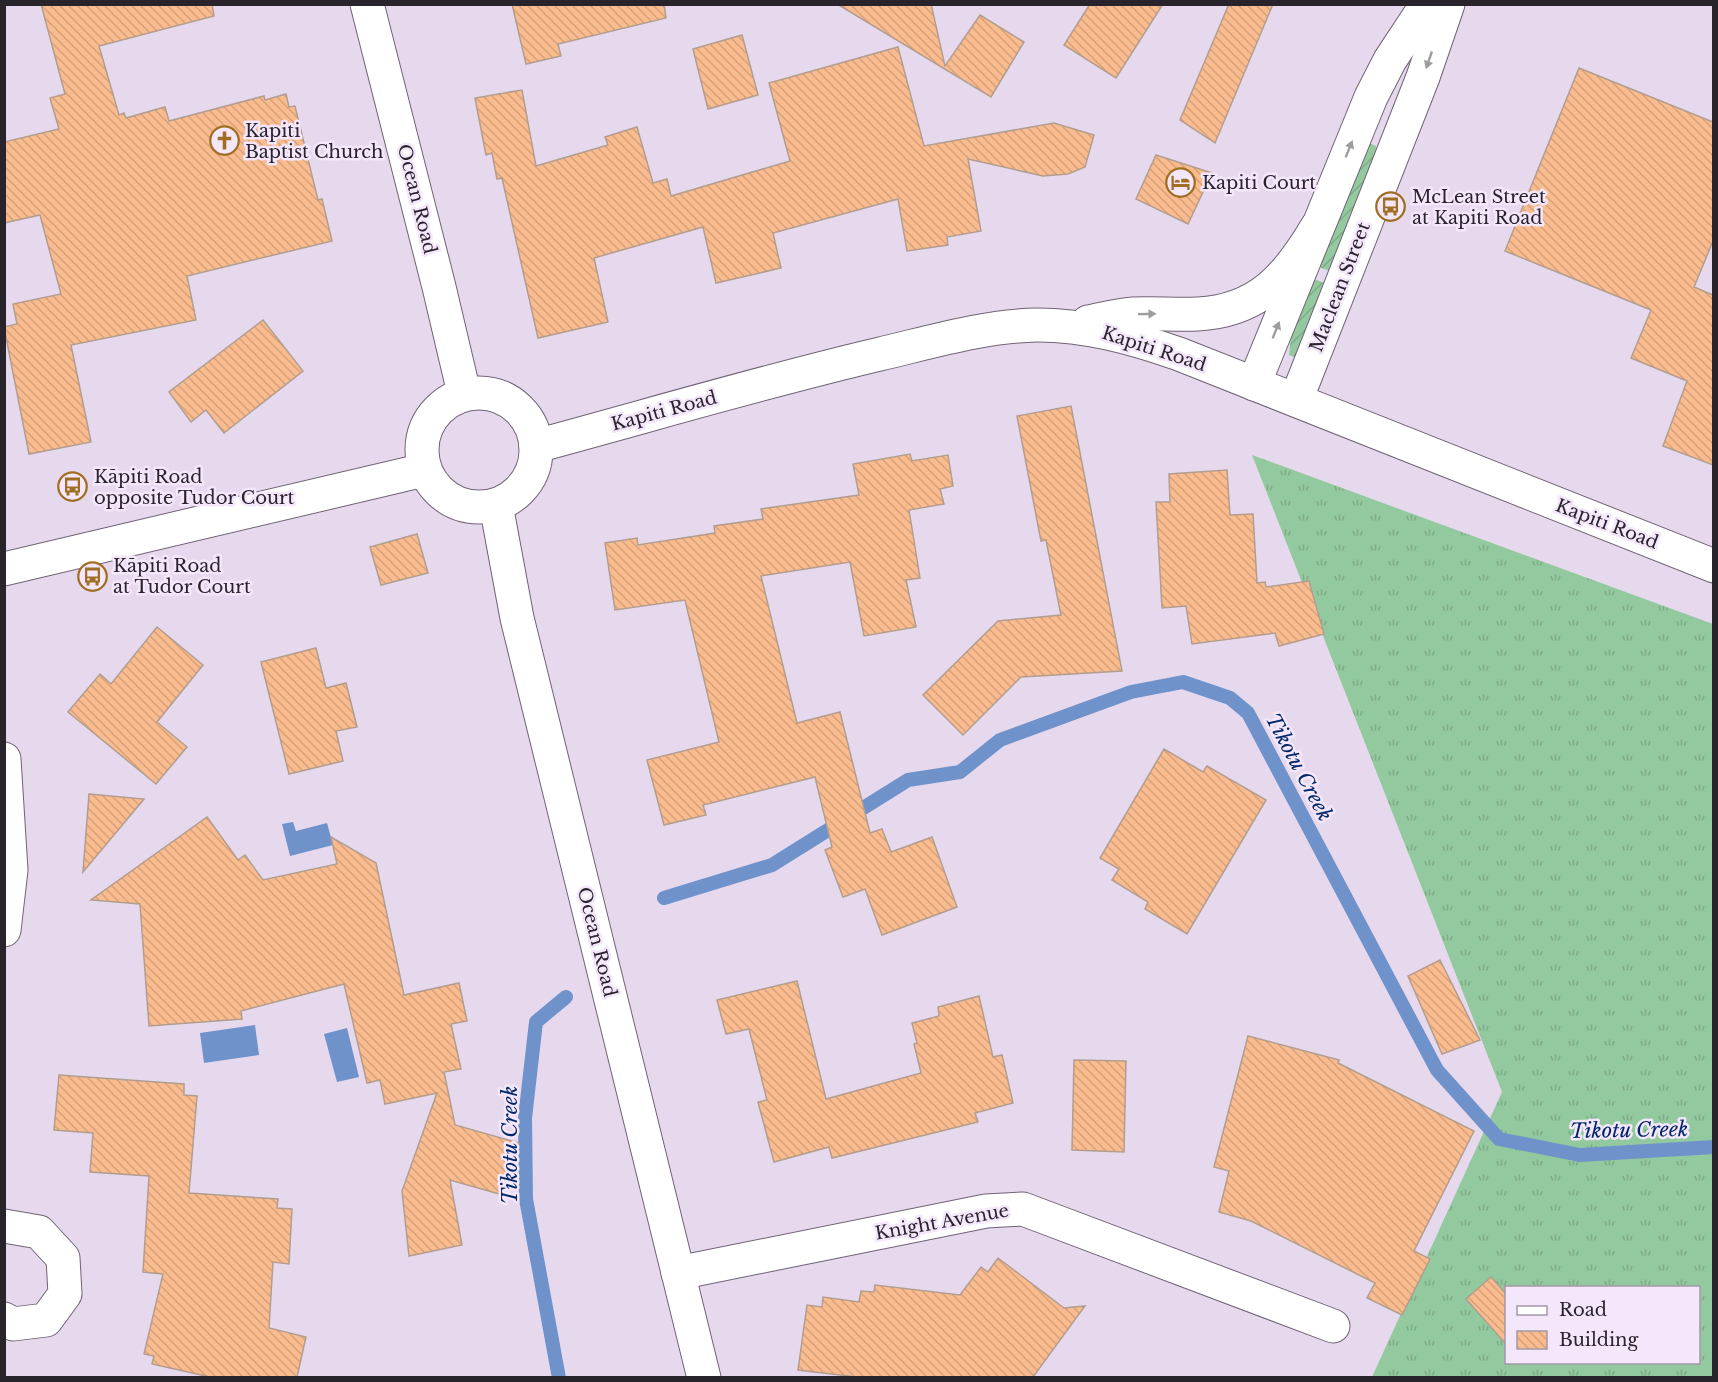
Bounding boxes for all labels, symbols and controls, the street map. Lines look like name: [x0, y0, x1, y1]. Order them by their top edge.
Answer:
one-way arrow: [1424, 51, 1434, 69]
place label: Kapiti Baptist Church: [245, 120, 383, 163]
church icon: Kapiti Baptist Church: [208, 125, 240, 157]
one-way arrow: [1344, 139, 1354, 157]
street label: Ocean Road: [393, 142, 441, 256]
hotel icon: Kapiti Court: [1165, 167, 1197, 199]
place label: Kapiti Court: [1202, 172, 1316, 194]
place label: McLean Street at Kapiti Road: [1412, 186, 1546, 229]
bus stop icon: McLean Street at Kapiti Road: [1375, 191, 1407, 223]
street label: Maclean Street: [1305, 219, 1375, 355]
one-way arrow: [1137, 309, 1156, 319]
one-way arrow: [1271, 320, 1281, 338]
street label: Kapiti Road: [1099, 322, 1209, 376]
street label: Kapiti Road: [609, 386, 719, 436]
place label: Kāpiti Road opposite Tudor Court: [94, 466, 295, 509]
bus stop icon: Kāpiti Road opposite Tudor Court: [57, 471, 89, 503]
street label: Kapiti Road: [1552, 494, 1662, 554]
place label: Kāpiti Road at Tudor Court: [113, 555, 251, 598]
bus stop icon: Kāpiti Road at Tudor Court: [76, 560, 108, 592]
water label: Tikotu Creek: [1261, 709, 1337, 825]
street label: Ocean Road: [573, 885, 621, 999]
water label: Tikotu Creek: [498, 1086, 522, 1204]
water label: Tikotu Creek: [1570, 1117, 1688, 1143]
street label: Knight Avenue: [873, 1199, 1011, 1245]
legend: [1505, 1286, 1700, 1364]
text: Road: [1559, 1299, 1607, 1321]
text: Building: [1559, 1329, 1638, 1351]

